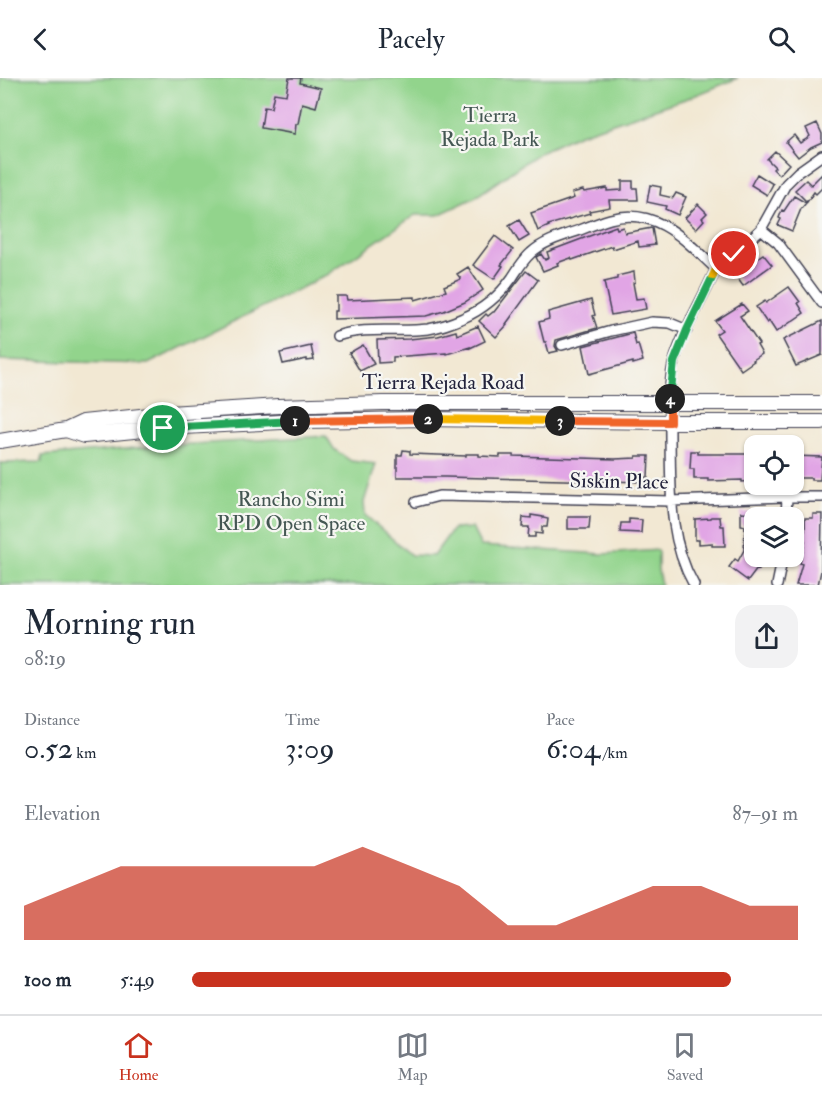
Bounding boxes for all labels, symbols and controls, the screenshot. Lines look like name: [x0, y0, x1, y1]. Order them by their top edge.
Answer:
icon: back: [24, 23, 57, 56]
text: Pacely: [377, 23, 445, 56]
icon: search: [765, 23, 798, 56]
park label: Tierra Rejada Park: [441, 102, 539, 153]
pin: [708, 228, 759, 279]
icon: check: [717, 237, 750, 270]
street label: Tierra Rejada Road: [362, 369, 525, 396]
pin: 4: [655, 384, 685, 414]
text: 4: [666, 389, 674, 409]
pin: [137, 402, 188, 453]
pin: 2: [413, 404, 443, 434]
pin: 1: [280, 406, 310, 436]
pin: 3: [545, 406, 575, 436]
text: 2: [424, 409, 432, 429]
icon: arrive: [146, 411, 179, 444]
text: 1: [292, 411, 298, 431]
text: 3: [557, 411, 563, 431]
map controls: [744, 435, 804, 567]
button: locate: [744, 435, 804, 495]
street label: Siskin Place: [569, 467, 669, 496]
park label: Rancho Simi RPD Open Space: [217, 486, 366, 537]
button: layers: [744, 507, 804, 567]
text: Morning run: [24, 603, 196, 644]
button: share: [735, 605, 798, 668]
text: 08:19: [24, 646, 66, 671]
text: Distance: [24, 710, 80, 730]
text: Time: [285, 710, 320, 730]
text: Pace: [546, 710, 575, 730]
text: 0.52: [24, 730, 73, 767]
text: 3:09: [285, 730, 335, 767]
text: 6:04: [546, 730, 600, 767]
text: km: [73, 743, 96, 763]
text: /km: [600, 743, 628, 763]
text: Elevation: [24, 801, 100, 826]
text: 87–91 m: [732, 801, 798, 826]
text: 100 m: [24, 967, 71, 992]
text: 5:49: [120, 967, 155, 992]
tab: Home: [119, 1029, 158, 1085]
tab: Map: [396, 1029, 429, 1085]
tab: Saved: [667, 1029, 703, 1085]

